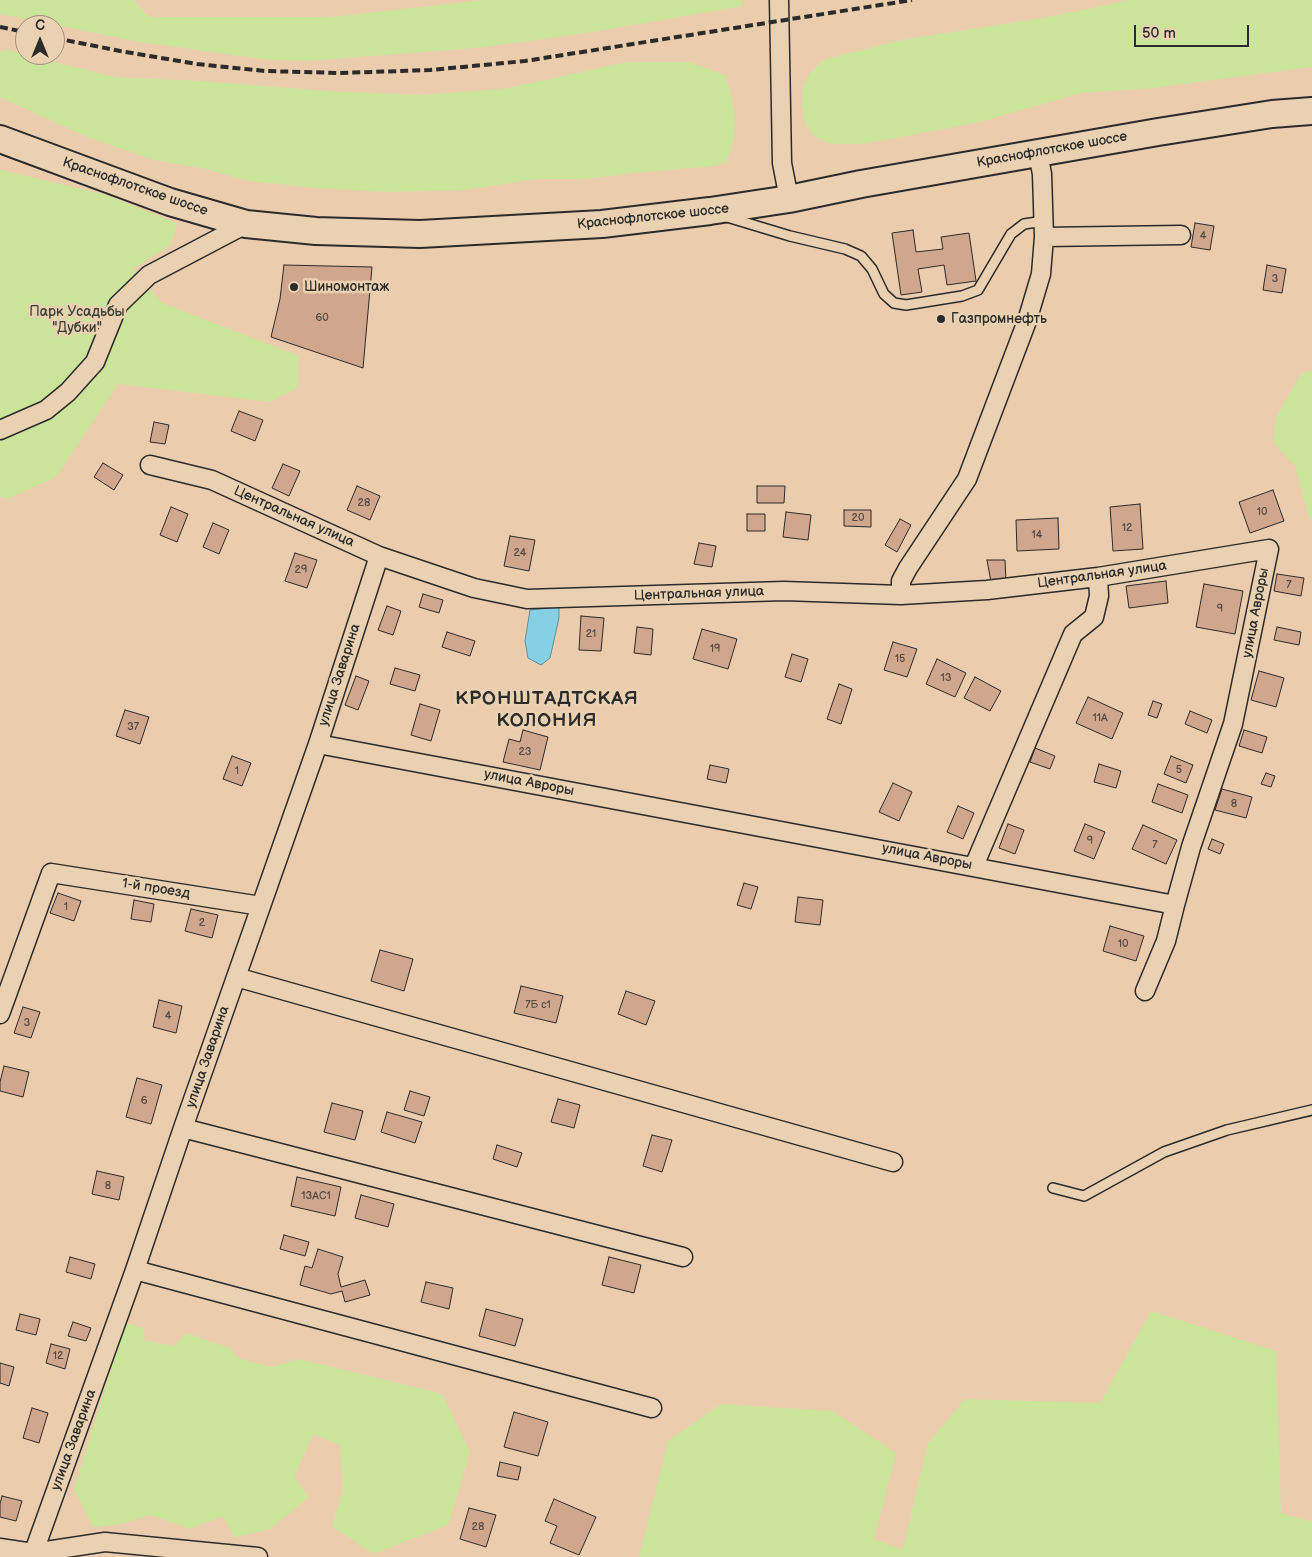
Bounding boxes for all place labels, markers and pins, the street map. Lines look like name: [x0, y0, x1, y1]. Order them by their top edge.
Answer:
place label: Шиномонтаж: [304, 279, 389, 295]
marker: Шиномонтаж: [288, 281, 300, 293]
place label: Газпромнефть: [951, 311, 1047, 327]
marker: Газпромнефть: [935, 313, 947, 325]

